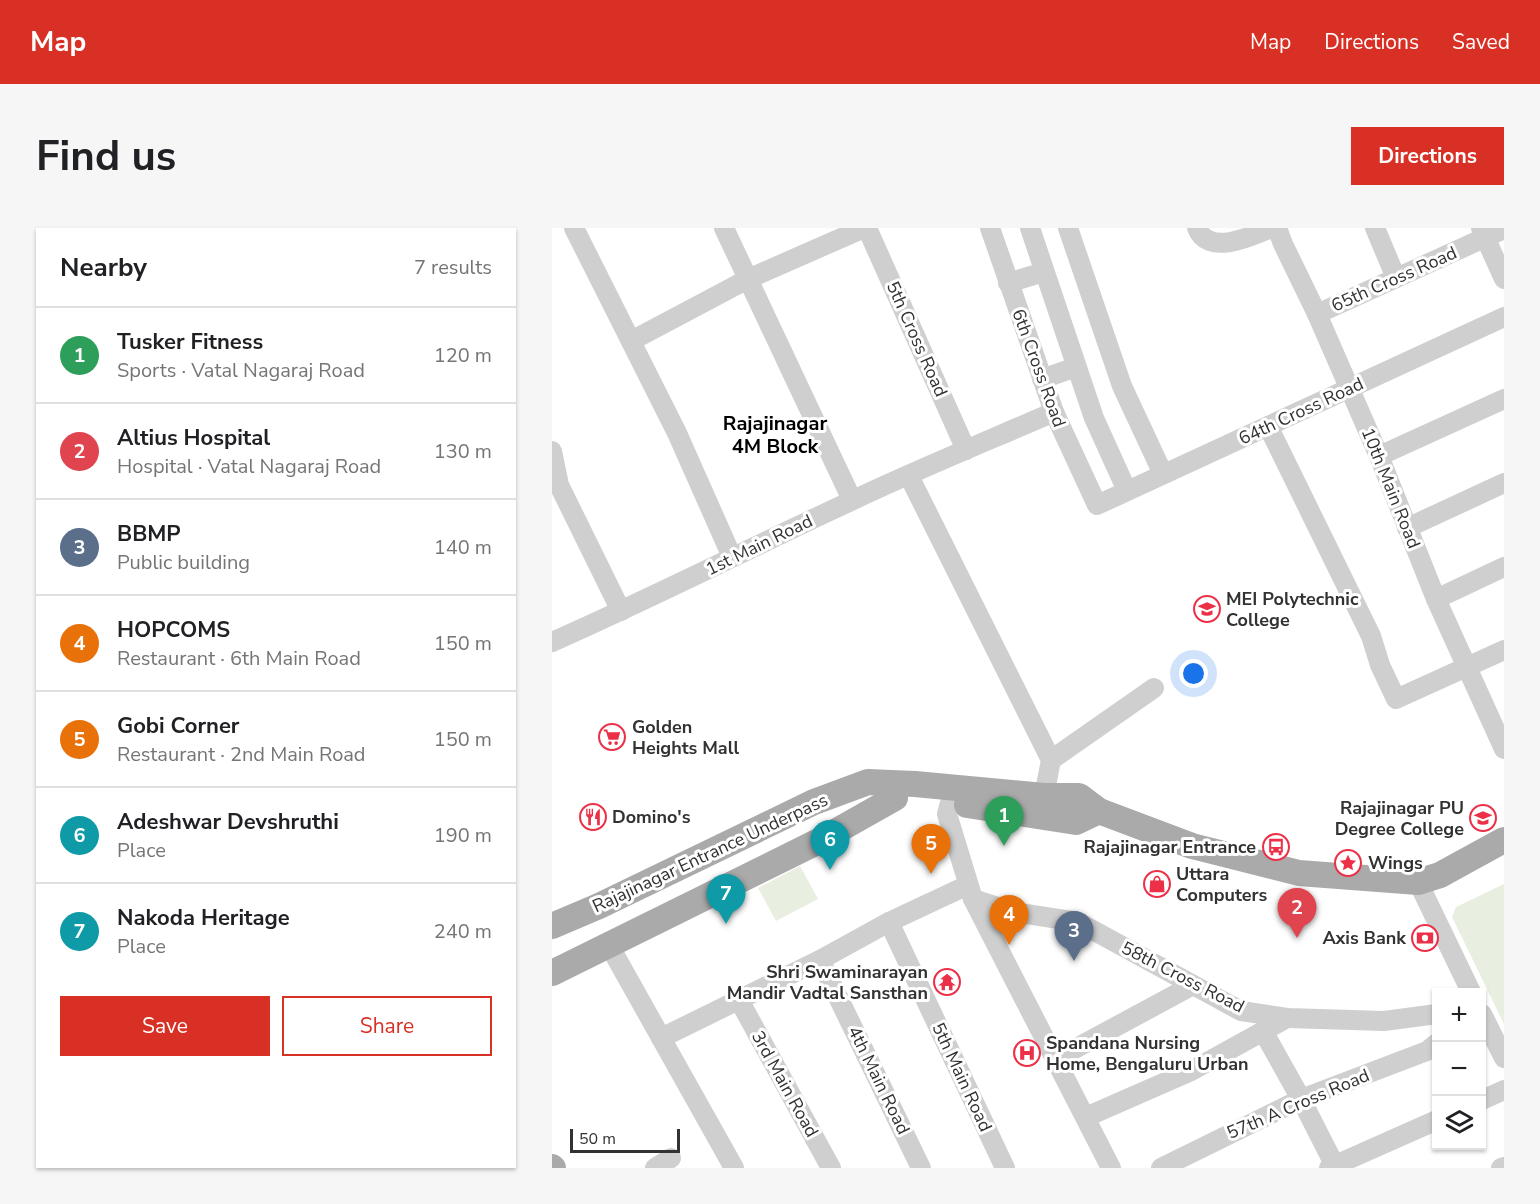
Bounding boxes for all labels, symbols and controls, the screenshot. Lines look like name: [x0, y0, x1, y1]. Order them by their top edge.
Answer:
text: Map: [30, 23, 86, 61]
text: Map: [1250, 28, 1291, 56]
text: Directions: [1324, 28, 1419, 56]
text: Saved: [1452, 28, 1510, 56]
button: Directions: [1351, 127, 1504, 185]
text: Find us: [36, 128, 176, 185]
street label: 65th Cross Road: [1327, 241, 1461, 317]
text: Nearby: [60, 250, 147, 285]
text: 7 results: [414, 254, 492, 281]
street label: 5th Cross Road: [881, 277, 953, 401]
street label: 6th Cross Road: [1006, 306, 1072, 430]
text: Tusker Fitness: [117, 327, 263, 357]
text: 1: [74, 342, 86, 369]
text: 120 m: [434, 342, 492, 369]
text: Sports · Vatal Nagaraj Road: [117, 357, 365, 384]
street label: 64th Cross Road: [1235, 372, 1367, 450]
district label: Rajajinagar 4M Block: [723, 410, 827, 460]
text: Altius Hospital: [117, 423, 270, 453]
street label: 10th Main Road: [1356, 424, 1426, 552]
text: 2: [74, 438, 86, 465]
text: 130 m: [434, 438, 492, 465]
text: Hospital · Vatal Nagaraj Road: [117, 453, 381, 480]
street label: 1st Main Road: [702, 509, 816, 581]
text: BBMP: [117, 519, 181, 549]
text: 3: [74, 534, 86, 561]
text: 140 m: [434, 534, 492, 561]
text: Public building: [117, 549, 250, 576]
place label: MEI Polytechnic College: [1226, 587, 1359, 632]
school or university icon: MEI Polytechnic College: [1192, 594, 1222, 624]
text: HOPCOMS: [117, 615, 230, 645]
text: 4: [74, 630, 86, 657]
text: 150 m: [434, 630, 492, 657]
text: Restaurant · 6th Main Road: [117, 645, 361, 672]
your location: [1179, 659, 1208, 688]
text: Gobi Corner: [117, 711, 240, 741]
place label: Golden Heights Mall: [632, 715, 739, 760]
supermarket icon: Golden Heights Mall: [597, 722, 627, 752]
text: 5: [74, 726, 86, 753]
text: 150 m: [434, 726, 492, 753]
text: Restaurant · 2nd Main Road: [117, 741, 366, 768]
street label: Rajajinagar Entrance Underpass: [588, 788, 832, 918]
pin: 1: [984, 796, 1024, 846]
place label: Rajajinagar PU Degree College: [1335, 796, 1464, 841]
restaurant icon: Domino's: [578, 802, 608, 832]
school or university icon: Rajajinagar PU Degree College: [1468, 803, 1498, 833]
place label: Domino's: [612, 805, 691, 829]
text: Adeshwar Devshruthi: [117, 807, 339, 837]
pin: 6: [810, 820, 850, 870]
text: 6: [74, 822, 86, 849]
text: 190 m: [434, 822, 492, 849]
pin: 5: [912, 824, 950, 874]
bus stop icon: Rajajinagar Entrance: [1261, 832, 1291, 862]
place label: Rajajinagar Entrance: [1084, 835, 1256, 859]
text: Place: [117, 837, 166, 864]
place icon: Wings: [1333, 848, 1363, 878]
place label: Wings: [1368, 851, 1423, 875]
place label: Uttara Computers: [1176, 862, 1268, 907]
shop icon: Uttara Computers: [1142, 869, 1172, 899]
pin: 7: [706, 874, 746, 924]
pin: 2: [1278, 888, 1316, 938]
pin: 4: [990, 896, 1028, 945]
text: Nakoda Heritage: [117, 903, 290, 933]
pin: 3: [1054, 912, 1094, 961]
text: 7: [74, 918, 86, 945]
text: 240 m: [434, 918, 492, 945]
bank icon: Axis Bank: [1410, 923, 1440, 953]
place label: Axis Bank: [1323, 926, 1406, 950]
text: Place: [117, 933, 166, 960]
street label: 58th Cross Road: [1117, 936, 1249, 1018]
place label: Shri Swaminarayan Mandir Vadtal Sansthan: [727, 960, 928, 1005]
temple icon: Shri Swaminarayan Mandir Vadtal Sansthan: [932, 967, 962, 997]
map controls: [1432, 988, 1486, 1150]
button: +: [1432, 988, 1486, 1042]
button: Save: [60, 996, 270, 1056]
button: Share: [282, 996, 492, 1056]
street label: 5th Main Road: [926, 1019, 998, 1135]
street label: 4th Main Road: [842, 1022, 916, 1138]
street label: 3rd Main Road: [746, 1027, 824, 1141]
place label: Spandana Nursing Home, Bengaluru Urban: [1046, 1031, 1249, 1076]
hospital icon: Spandana Nursing Home, Bengaluru Urban: [1012, 1038, 1042, 1068]
button: −: [1432, 1042, 1486, 1096]
street label: 57th A Cross Road: [1223, 1063, 1373, 1145]
button: layers: [1432, 1096, 1486, 1150]
scale bar: [570, 1126, 680, 1154]
text: 50 m: [579, 1128, 616, 1150]

